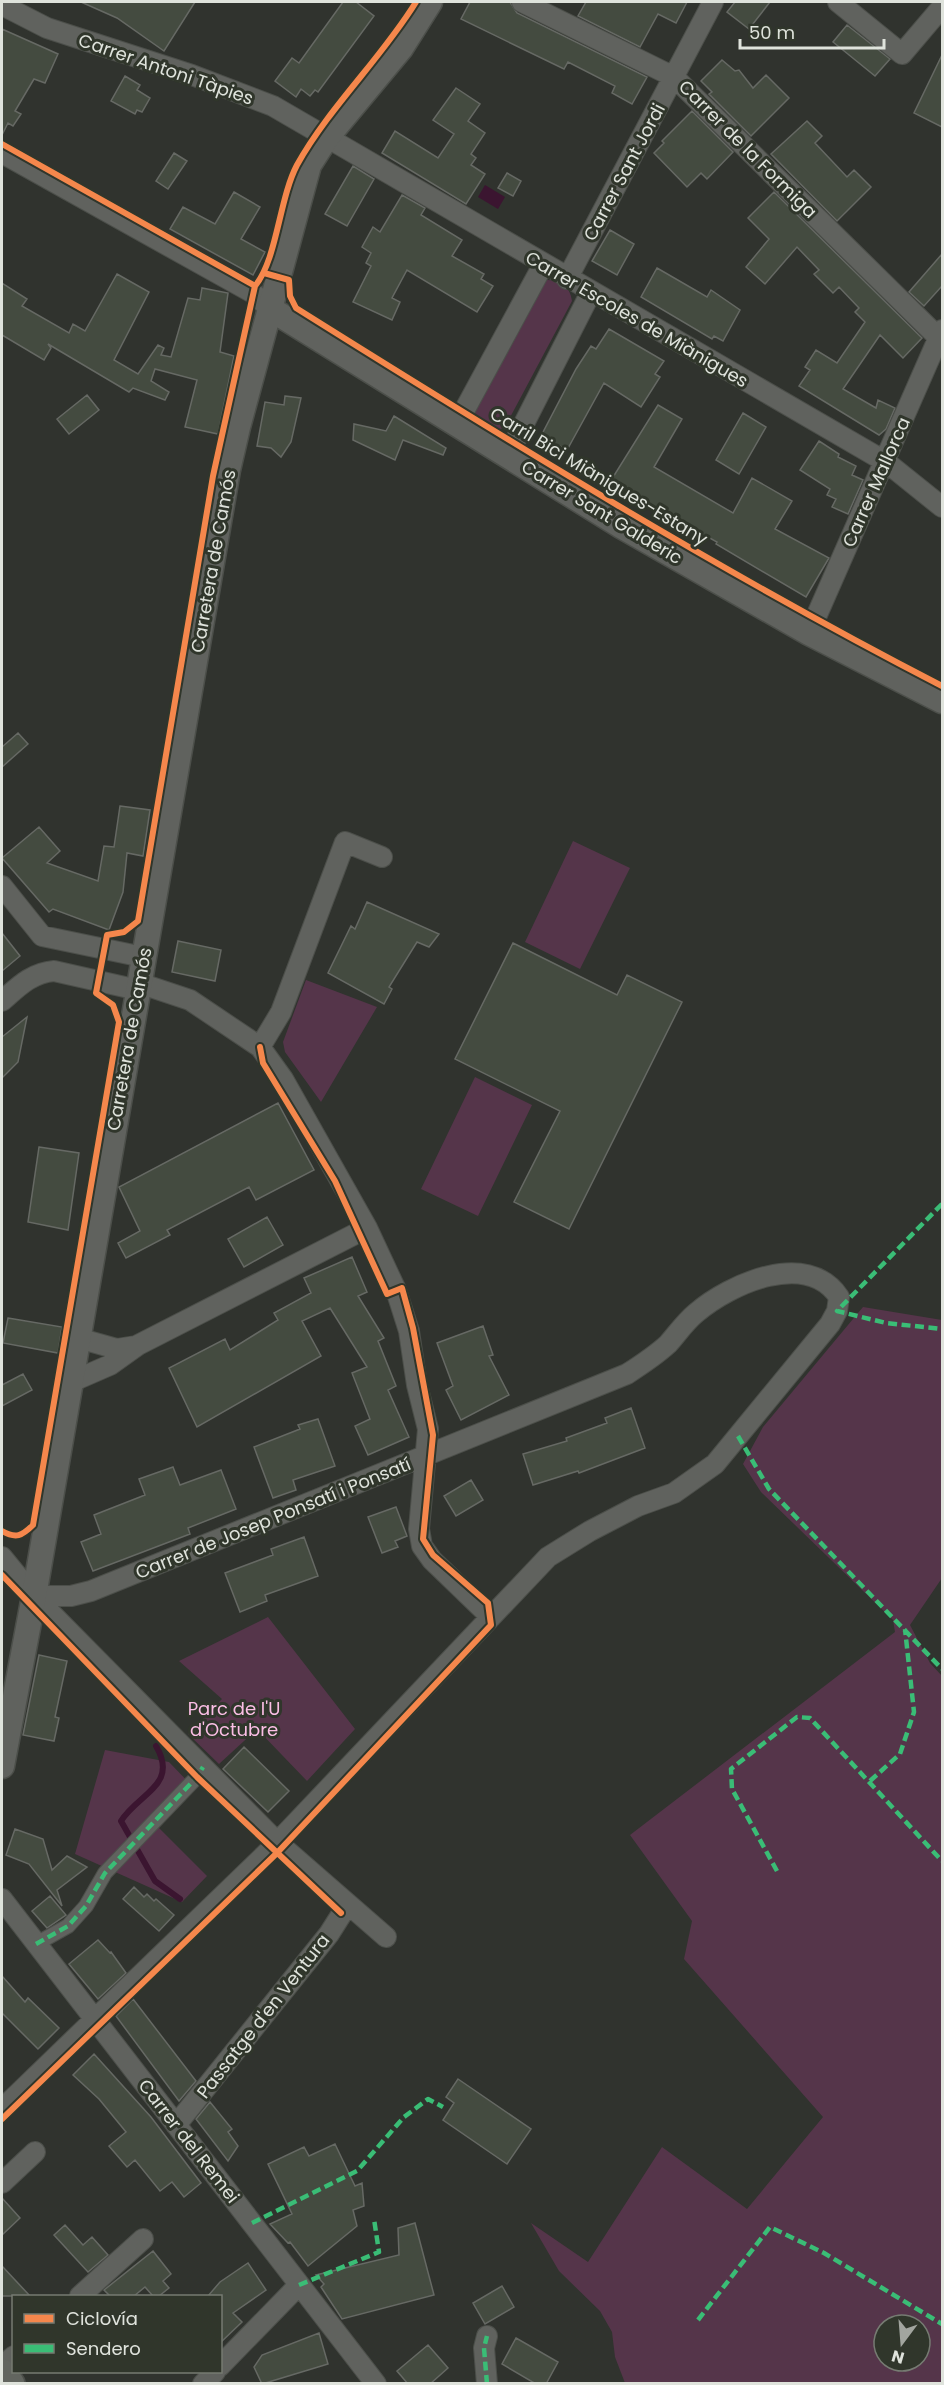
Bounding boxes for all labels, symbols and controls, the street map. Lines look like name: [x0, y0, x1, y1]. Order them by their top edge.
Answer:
scale bar: [740, 12, 884, 50]
text: 50 m: [749, 20, 795, 45]
street label: Carrer Antoni Tàpies: [75, 27, 257, 111]
street label: Carrer de la Formiga: [673, 74, 823, 224]
street label: Carrer Sant Jordi: [577, 99, 671, 245]
street label: Carrer Escoles de Miànigues: [521, 245, 753, 393]
street label: Carril Bici Miànigues-Estany: [485, 401, 713, 551]
street label: Carrer Mallorca: [836, 413, 916, 551]
street label: Carrer Sant Galderic: [517, 454, 687, 570]
street label: Carretera de Camós: [185, 467, 241, 655]
street label: Carretera de Camós: [101, 945, 157, 1133]
street label: Carrer de Josep Ponsatí i Ponsatí: [132, 1451, 414, 1585]
park label: Parc de l'U d'Octubre: [188, 1696, 280, 1742]
street label: Passatge d'en Ventura: [191, 1928, 335, 2104]
street label: Carrer del Remei: [133, 2074, 245, 2208]
legend: [12, 2295, 222, 2373]
text: Ciclovía: [66, 2306, 138, 2331]
north arrow: [872, 2313, 932, 2373]
text: Sendero: [66, 2336, 141, 2361]
text: N: [889, 2344, 907, 2370]

